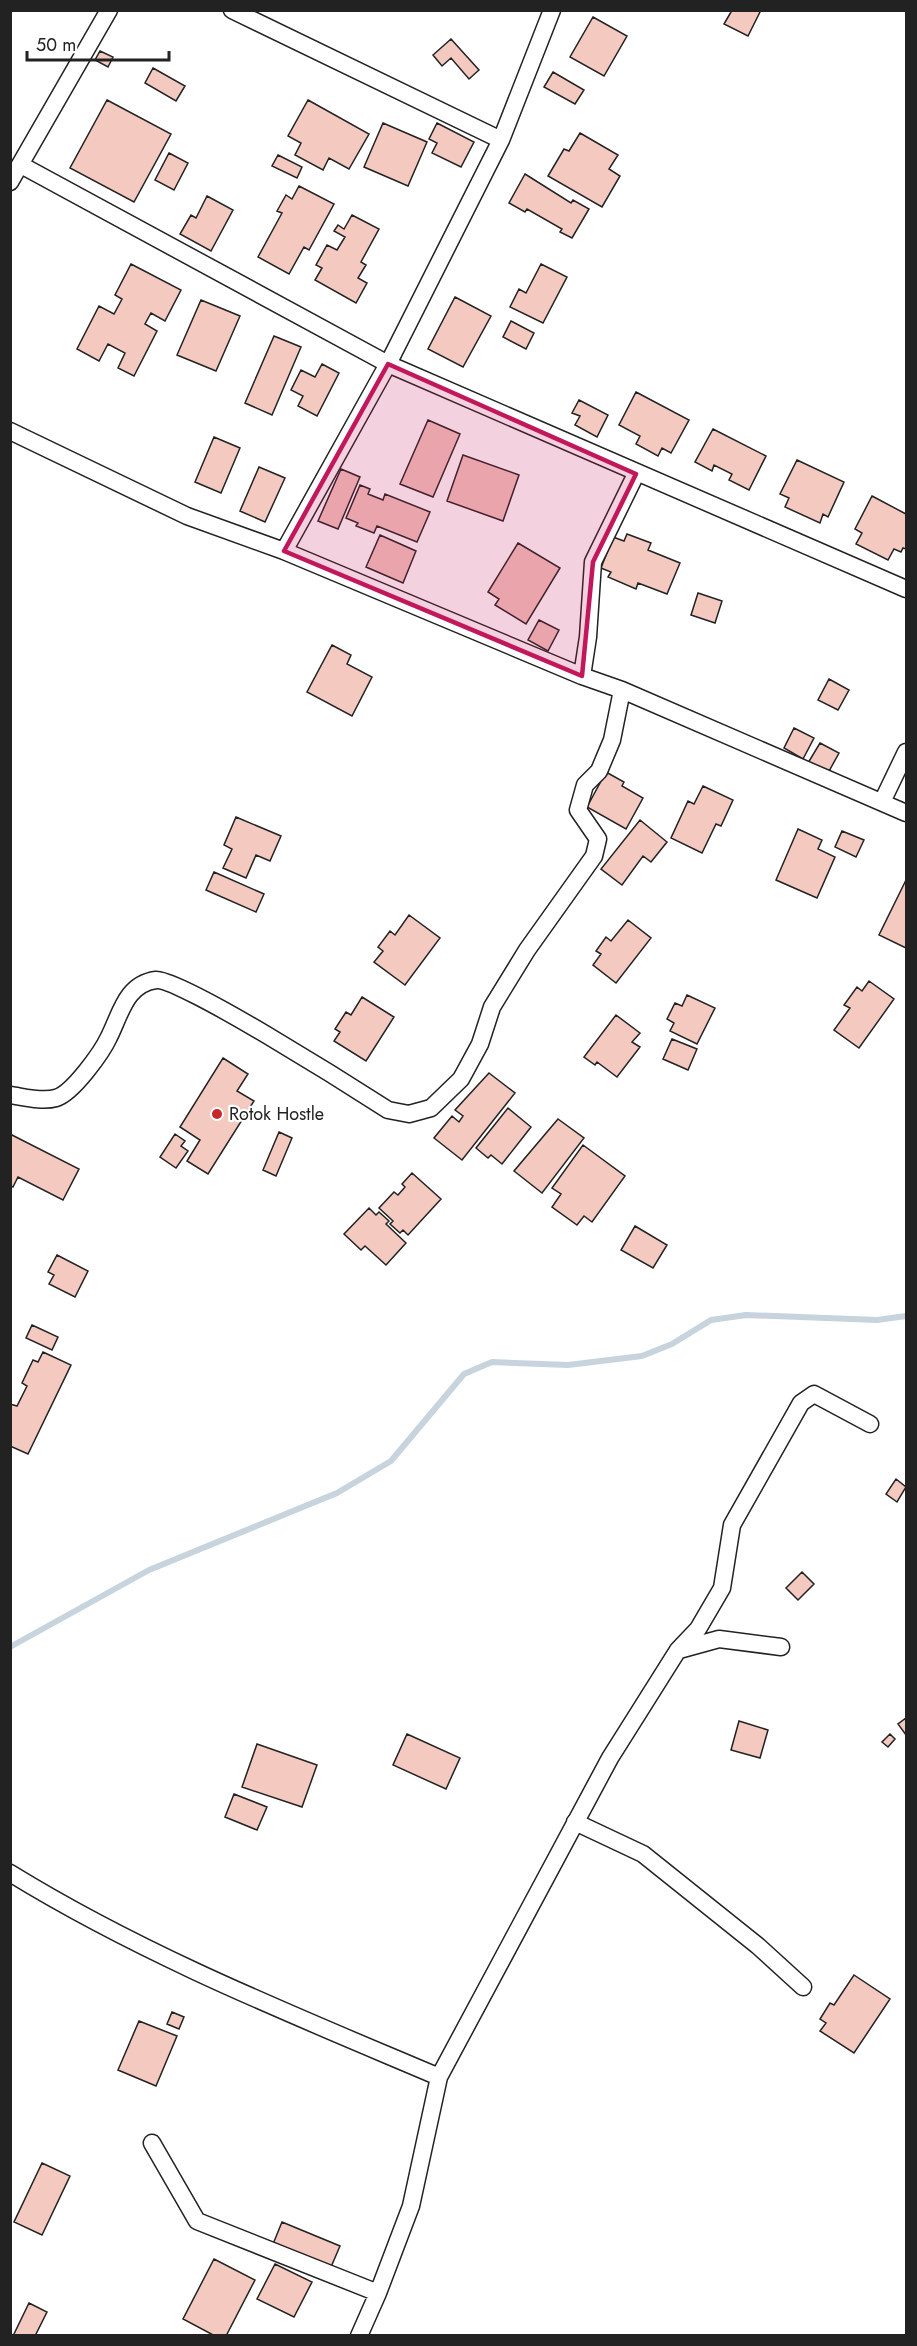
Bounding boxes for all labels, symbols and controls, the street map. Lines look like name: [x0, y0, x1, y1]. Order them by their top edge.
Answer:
scale bar: [27, 24, 170, 62]
text: 50 m: [36, 32, 76, 58]
place label: Rotok Hostle: [229, 1101, 324, 1127]
marker: Rotok Hostle: [210, 1107, 224, 1121]

